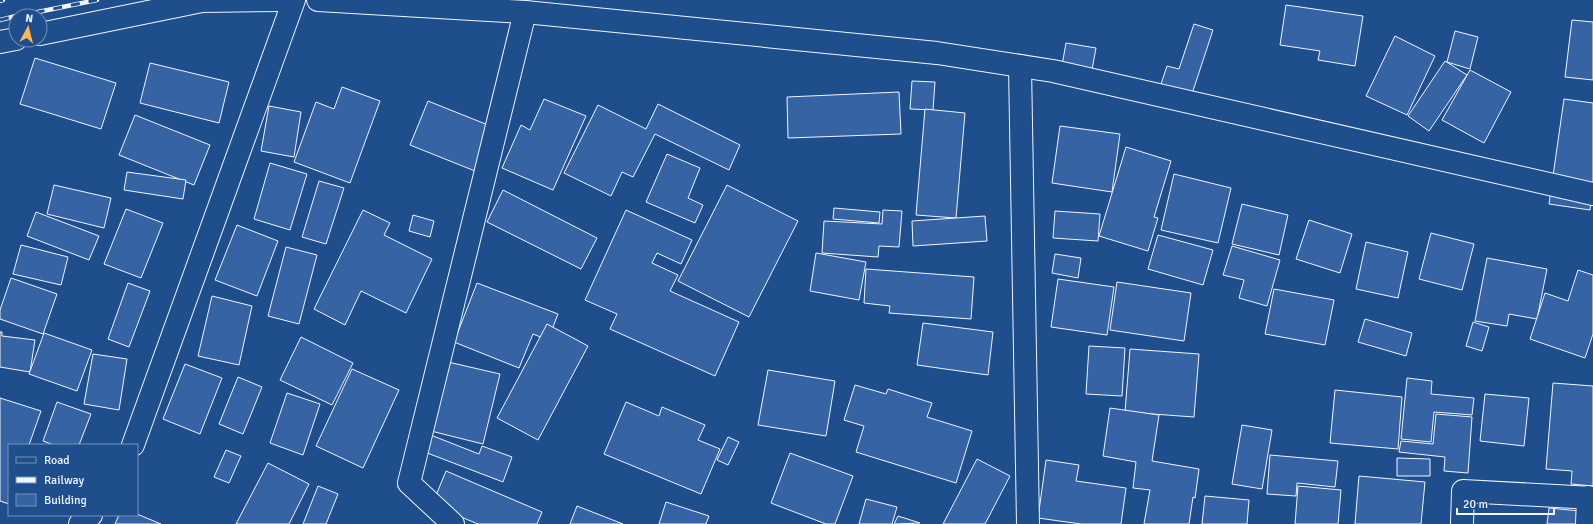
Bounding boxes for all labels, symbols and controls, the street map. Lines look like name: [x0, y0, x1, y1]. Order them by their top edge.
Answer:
north arrow: [8, 8, 48, 48]
text: N: [25, 12, 34, 25]
legend: [8, 444, 138, 516]
text: Road: [44, 453, 70, 468]
text: Railway: [44, 473, 84, 488]
scale bar: [1457, 490, 1554, 516]
text: Building: [44, 493, 87, 508]
text: 20 m: [1463, 497, 1488, 512]

